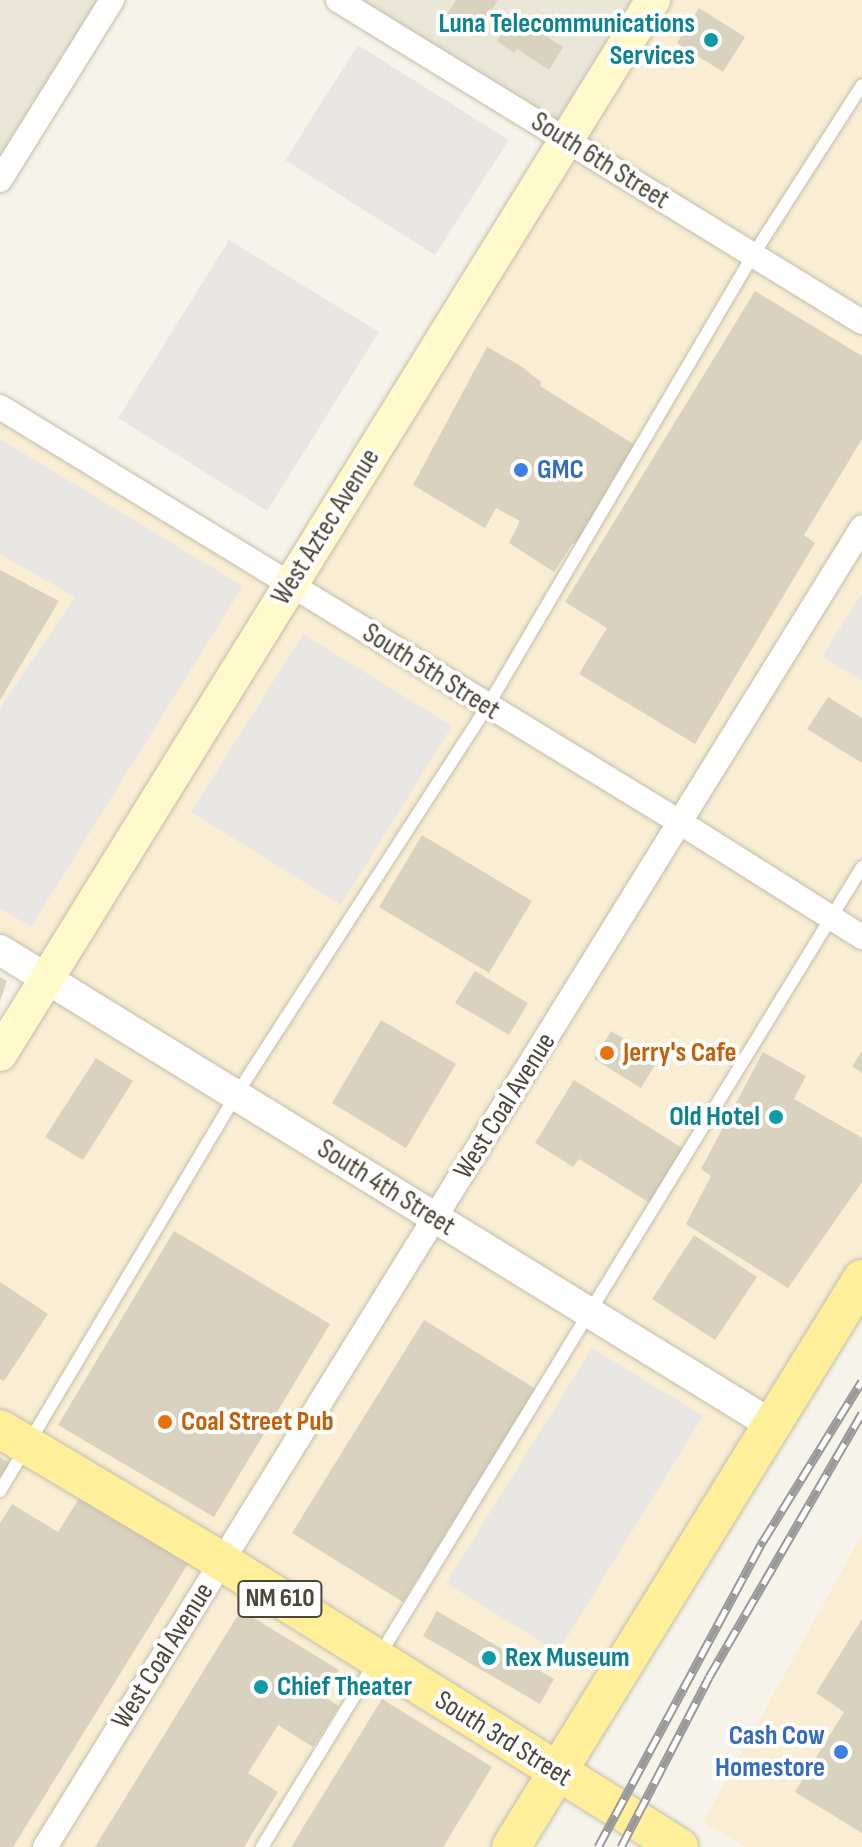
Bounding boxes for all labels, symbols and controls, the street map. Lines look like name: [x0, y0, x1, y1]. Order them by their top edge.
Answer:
place label: Luna Telecommunications Services: [439, 7, 695, 73]
marker: Luna Telecommunications Services: [702, 31, 720, 49]
street label: South 6th Street: [525, 105, 675, 217]
street label: West Aztec Avenue: [265, 443, 387, 611]
place label: GMC: [537, 453, 584, 487]
marker: GMC: [512, 461, 530, 479]
street label: South 5th Street: [356, 617, 506, 727]
street label: West Coal Avenue: [447, 1027, 563, 1185]
place label: Jerry's Cafe: [623, 1036, 736, 1070]
marker: Jerry's Cafe: [598, 1044, 616, 1062]
place label: Old Hotel: [669, 1100, 760, 1134]
marker: Old Hotel: [767, 1108, 785, 1126]
street label: South 4th Street: [311, 1132, 461, 1244]
place label: Coal Street Pub: [181, 1405, 334, 1439]
marker: Coal Street Pub: [156, 1413, 174, 1431]
street label: West Coal Avenue: [105, 1577, 221, 1735]
road number: NM 610: [236, 1577, 324, 1621]
place label: Rex Museum: [505, 1641, 630, 1675]
marker: Rex Museum: [480, 1649, 498, 1667]
place label: Chief Theater: [277, 1670, 412, 1704]
marker: Chief Theater: [252, 1678, 270, 1696]
street label: South 3rd Street: [428, 1684, 578, 1794]
place label: Cash Cow Homestore: [715, 1719, 825, 1785]
marker: Cash Cow Homestore: [832, 1743, 850, 1761]

